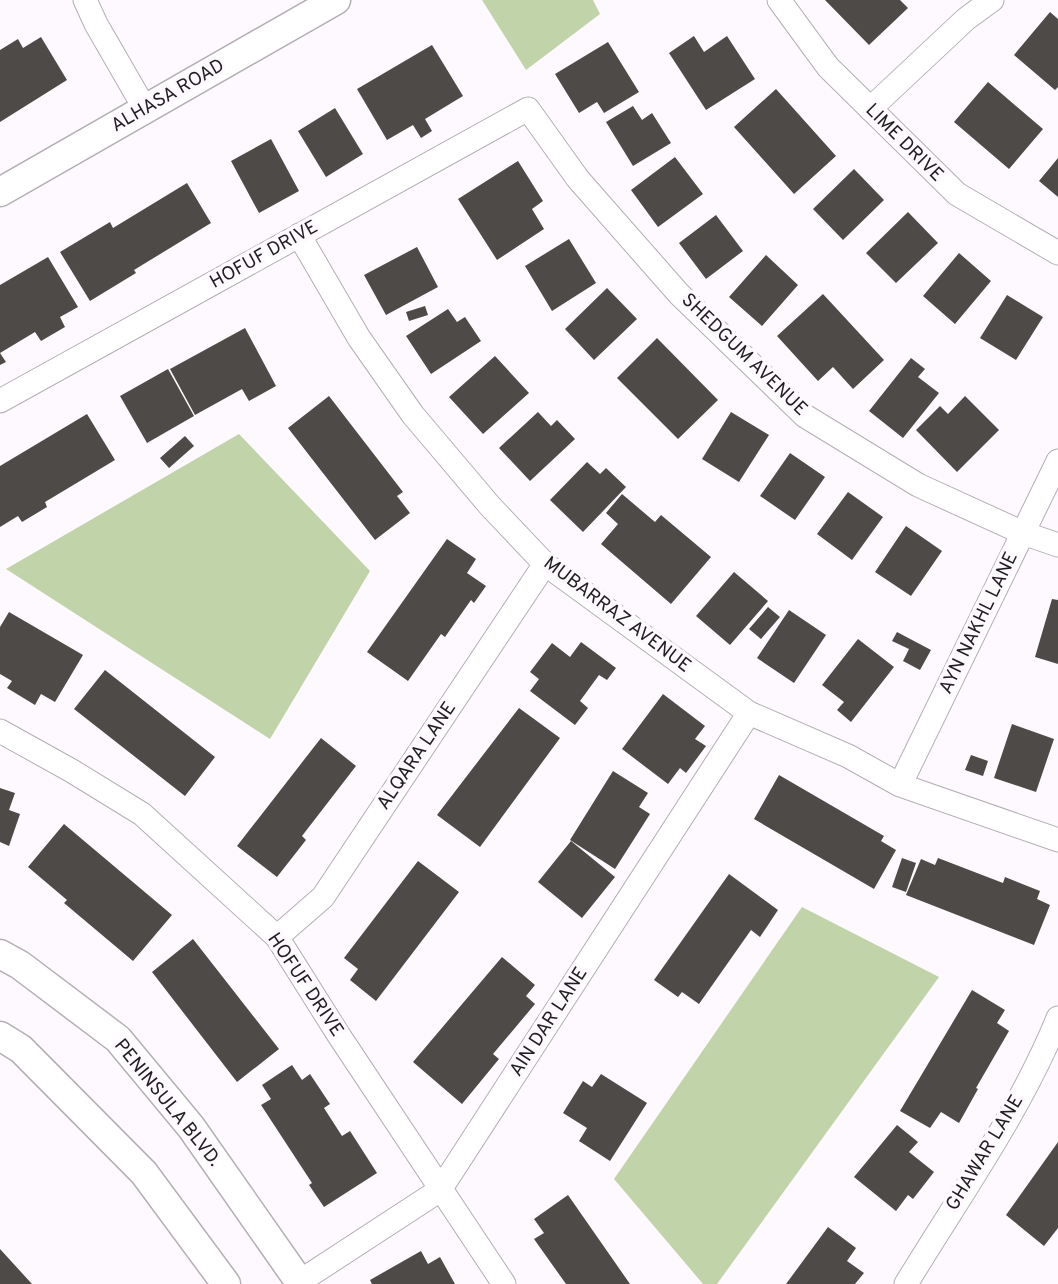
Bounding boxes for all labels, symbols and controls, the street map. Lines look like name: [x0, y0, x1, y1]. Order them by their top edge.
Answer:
street label: ALHASA ROAD: [107, 54, 229, 138]
street label: LIME DRIVE: [860, 99, 948, 187]
street label: HOFUF DRIVE: [206, 215, 322, 295]
street label: SHEDGUM AVENUE: [676, 289, 812, 421]
street label: AYN NAKHL LANE: [934, 548, 1024, 698]
street label: MUBARRAZ AVENUE: [538, 552, 696, 678]
street label: ALQARA LANE: [372, 697, 462, 815]
street label: HOFUF DRIVE: [261, 928, 349, 1042]
street label: AIN DAR LANE: [505, 963, 593, 1081]
street label: PENINSULA BLVD.: [108, 1034, 226, 1172]
street label: GHAWAR LANE: [941, 1091, 1029, 1215]

